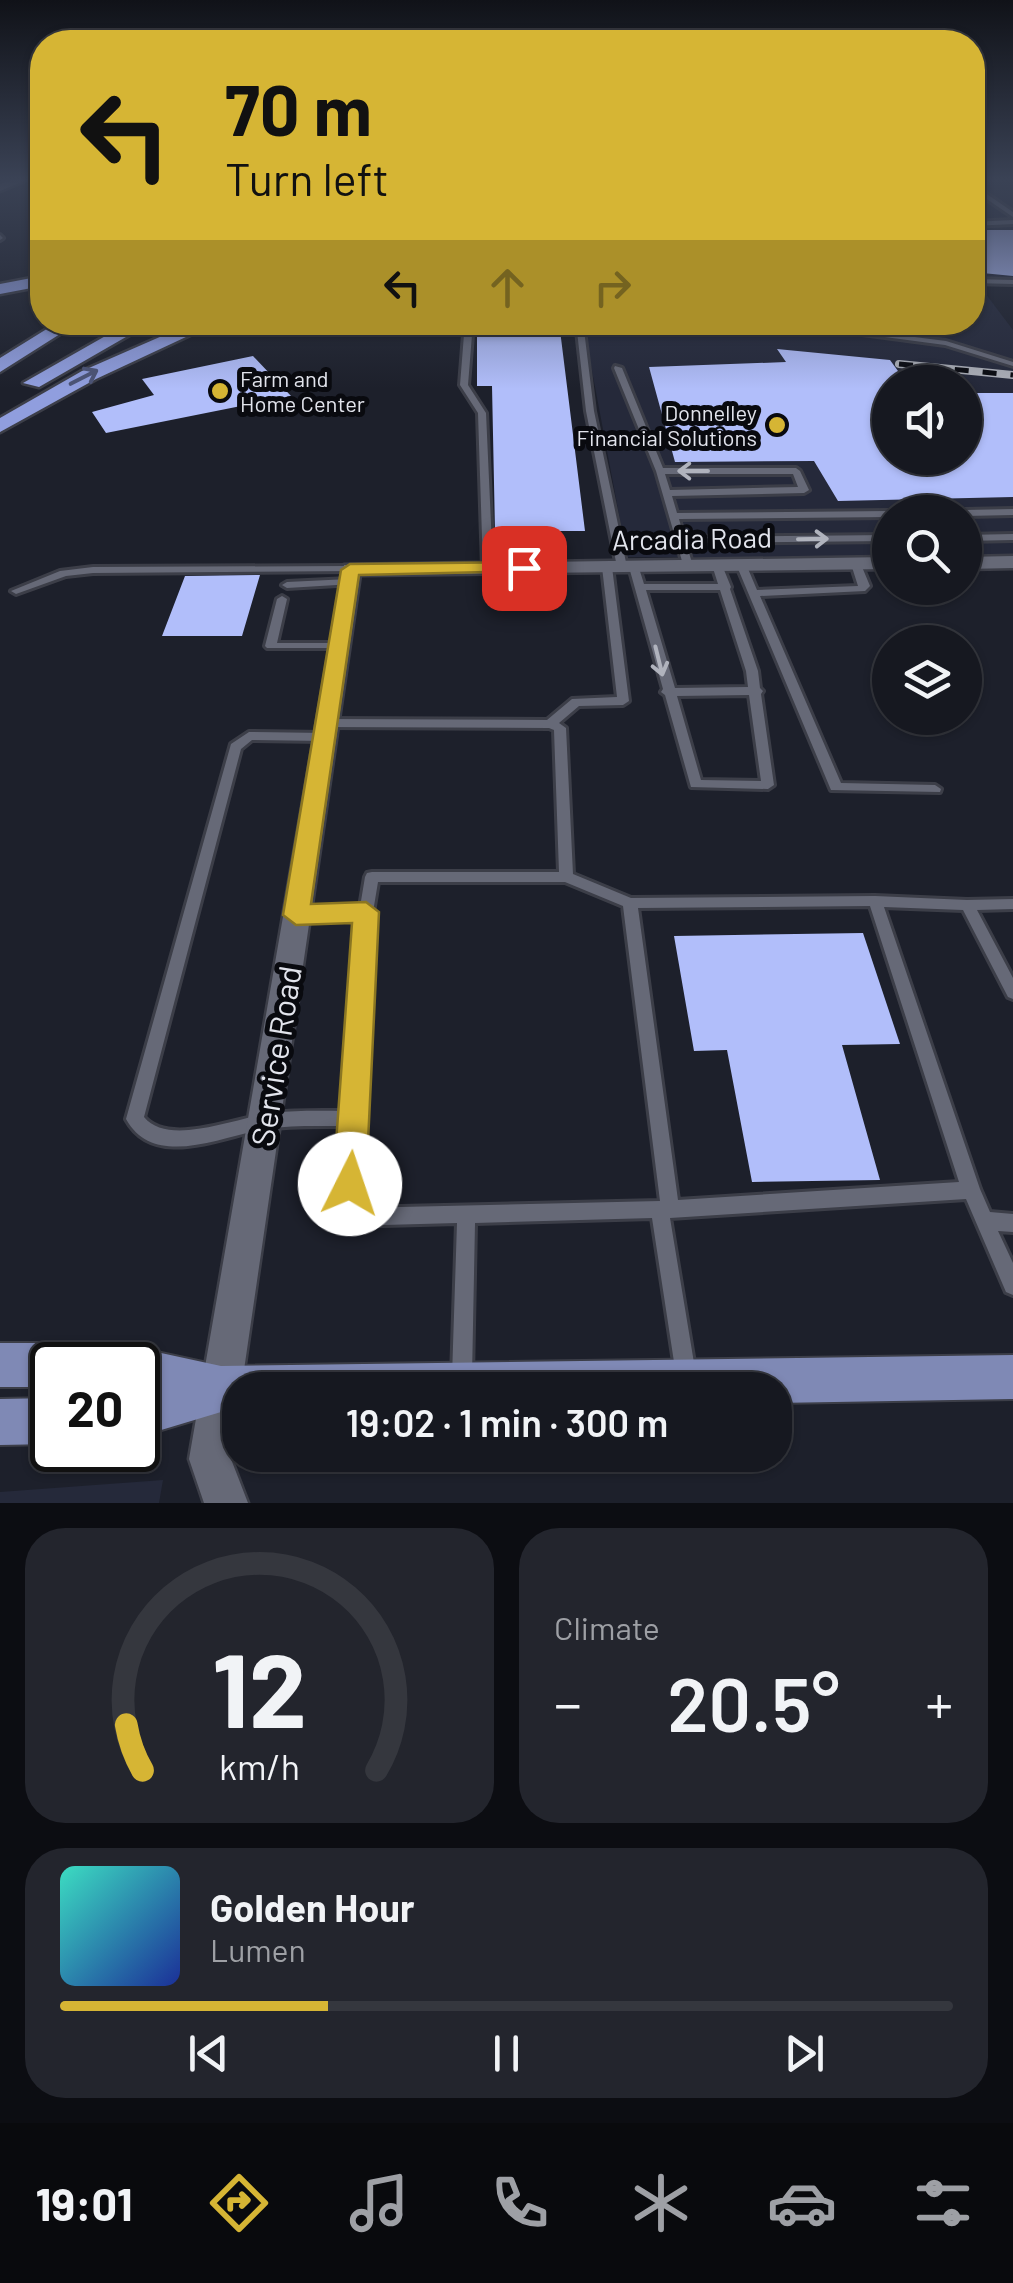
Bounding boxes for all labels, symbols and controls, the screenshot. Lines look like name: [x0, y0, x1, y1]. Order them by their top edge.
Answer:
text: 70 m: [225, 66, 372, 150]
icon: left: [60, 70, 190, 200]
text: Turn left: [225, 151, 389, 205]
icon: left: [375, 260, 430, 315]
icon: ahead: [480, 260, 535, 315]
icon: right: [585, 260, 640, 315]
place label: Farm and Home Center: [240, 365, 365, 416]
map controls: [872, 365, 982, 735]
button: sound: [872, 365, 982, 475]
one-way arrow: [69, 367, 99, 386]
marker: Farm and Home Center: [209, 380, 231, 402]
place label: Donnelley Financial Solutions: [577, 399, 757, 450]
marker: Donnelley Financial Solutions: [766, 414, 788, 436]
one-way arrow: [678, 462, 710, 480]
button: search: [872, 495, 982, 605]
street label: Arcadia Road: [612, 520, 772, 556]
pin: [482, 526, 567, 611]
one-way arrow: [796, 530, 829, 548]
icon: arrive: [497, 541, 552, 596]
button: layers: [872, 625, 982, 735]
one-way arrow: [651, 644, 669, 676]
street label: Service Road: [242, 963, 308, 1149]
position arrow: [298, 1132, 402, 1236]
speed limit sign: 20: [30, 1342, 160, 1472]
text: 19:02 · 1 min · 300 m: [346, 1399, 668, 1445]
text: Climate: [554, 1608, 660, 1646]
text: 12: [212, 1624, 307, 1749]
text: 20.5°: [667, 1657, 840, 1747]
text: −: [554, 1669, 582, 1735]
text: +: [925, 1669, 953, 1735]
text: km/h: [219, 1744, 300, 1787]
text: Golden Hour: [210, 1884, 415, 1930]
text: Lumen: [210, 1930, 306, 1968]
icon: previous: [181, 2026, 236, 2081]
icon: pause: [479, 2026, 534, 2081]
icon: next: [777, 2026, 832, 2081]
icon: directions: [204, 2168, 274, 2238]
icon: music: [344, 2168, 414, 2238]
icon: phone: [485, 2168, 555, 2238]
icon: climate: [626, 2168, 696, 2238]
icon: car: [767, 2168, 837, 2238]
icon: filters: [908, 2168, 978, 2238]
text: 19:01: [35, 2176, 133, 2230]

